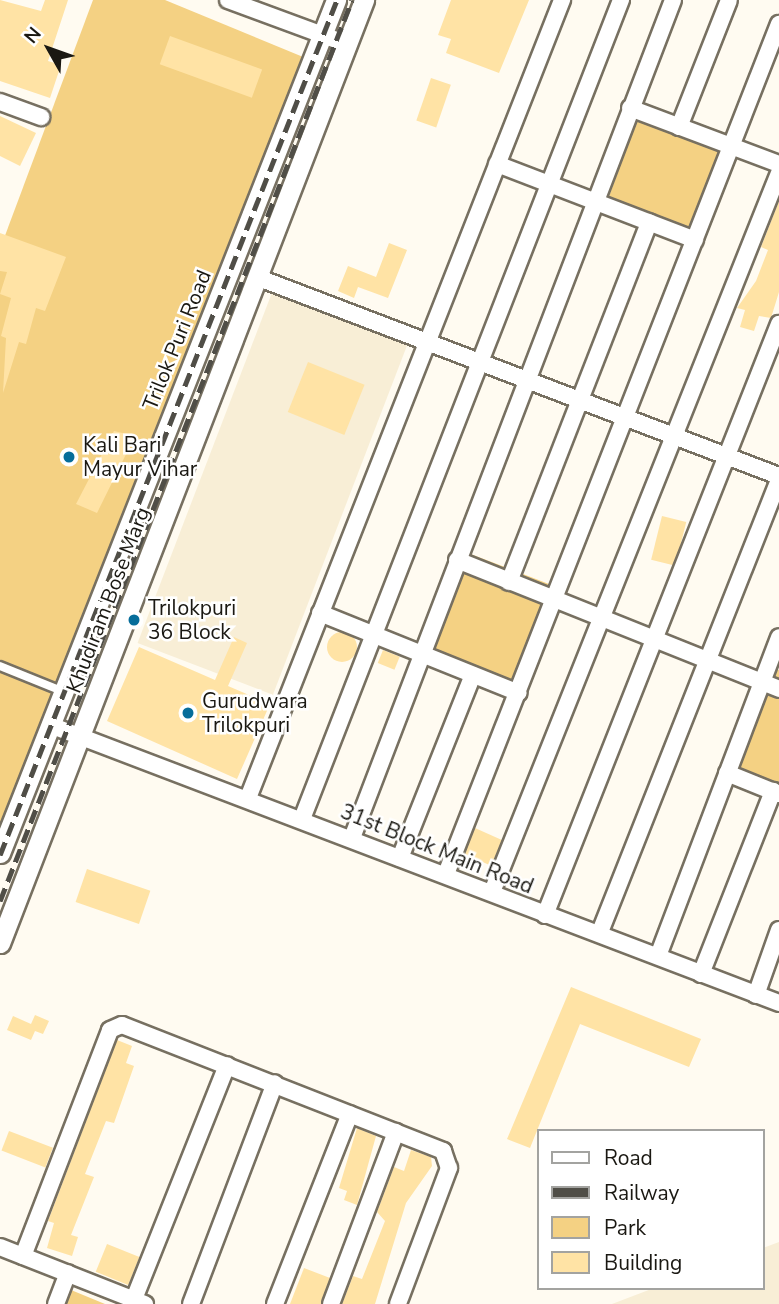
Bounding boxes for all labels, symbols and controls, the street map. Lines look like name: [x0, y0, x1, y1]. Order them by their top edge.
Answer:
north arrow: [14, 14, 84, 84]
text: N: [18, 22, 47, 49]
street label: Trilok Puri Road: [137, 266, 217, 414]
place label: Kali Bari Mayur Vihar: [83, 432, 197, 482]
marker: Kali Bari Mayur Vihar: [61, 449, 77, 465]
street label: Khudiram Bose Marg: [61, 503, 155, 697]
place label: Trilokpuri 36 Block: [148, 595, 236, 645]
marker: Trilokpuri 36 Block: [126, 612, 142, 628]
place label: Gurudwara Trilokpuri: [202, 688, 308, 738]
marker: Gurudwara Trilokpuri: [180, 705, 196, 721]
street label: 31st Block Main Road: [337, 799, 537, 899]
legend: [538, 1129, 765, 1290]
text: Road: [604, 1144, 653, 1172]
text: Railway: [604, 1179, 679, 1207]
text: Park: [604, 1214, 646, 1242]
text: Building: [604, 1249, 682, 1277]

